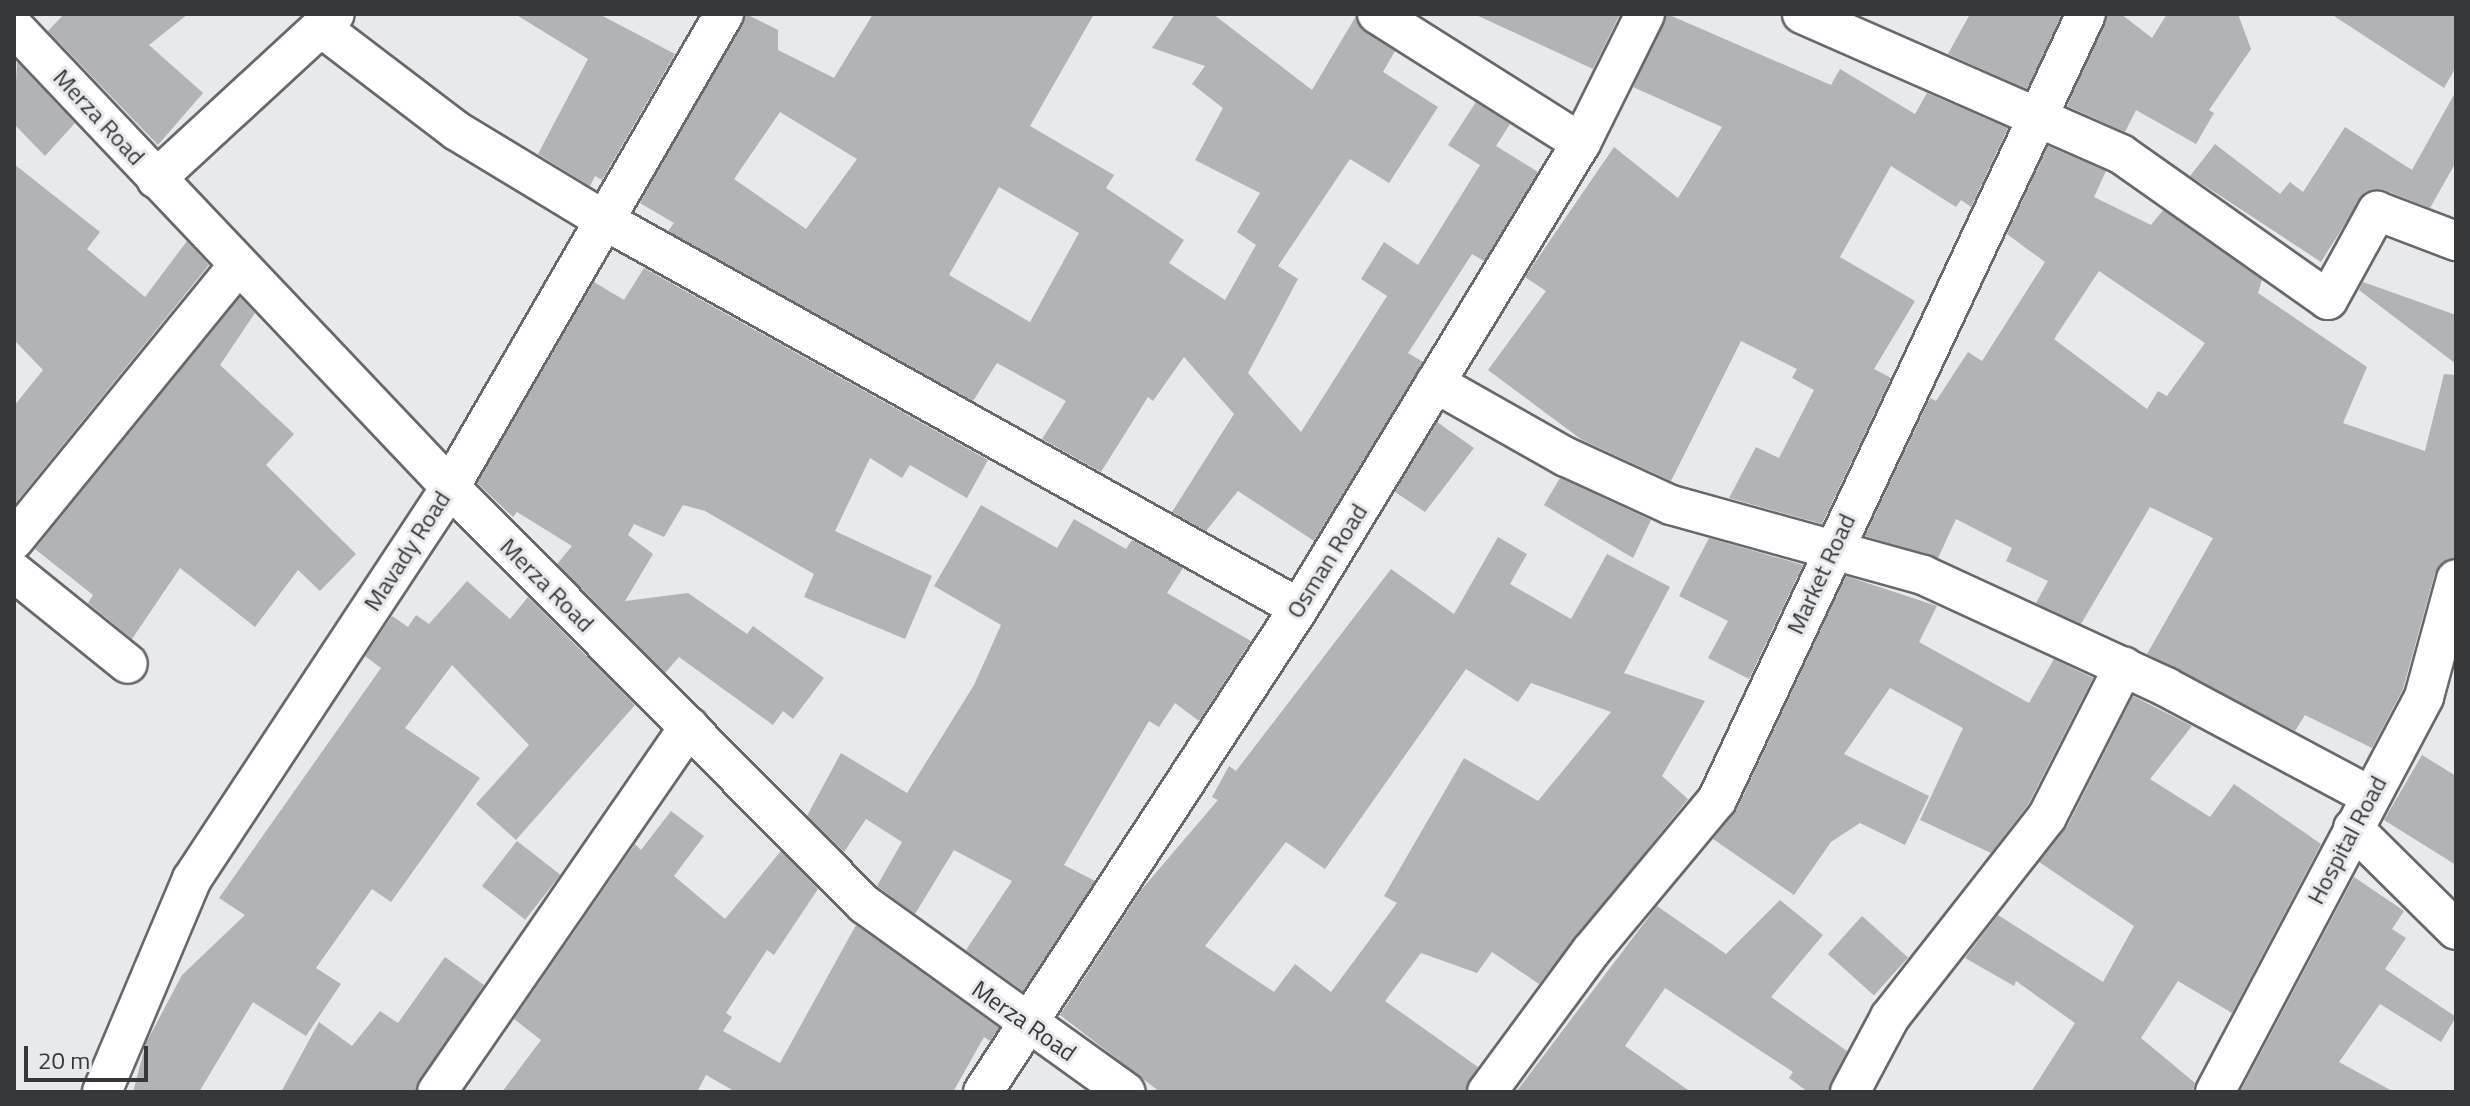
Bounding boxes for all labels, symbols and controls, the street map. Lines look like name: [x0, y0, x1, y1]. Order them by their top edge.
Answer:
street label: Merza Road: [47, 63, 151, 171]
street label: Mavady Road: [358, 486, 456, 616]
street label: Osman Road: [1281, 499, 1373, 623]
street label: Market Road: [1781, 509, 1861, 639]
street label: Merza Road: [494, 532, 600, 638]
street label: Hospital Road: [2301, 771, 2393, 909]
street label: Merza Road: [966, 975, 1082, 1067]
scale bar: [28, 1030, 152, 1080]
text: 20 m: [38, 1042, 90, 1078]

